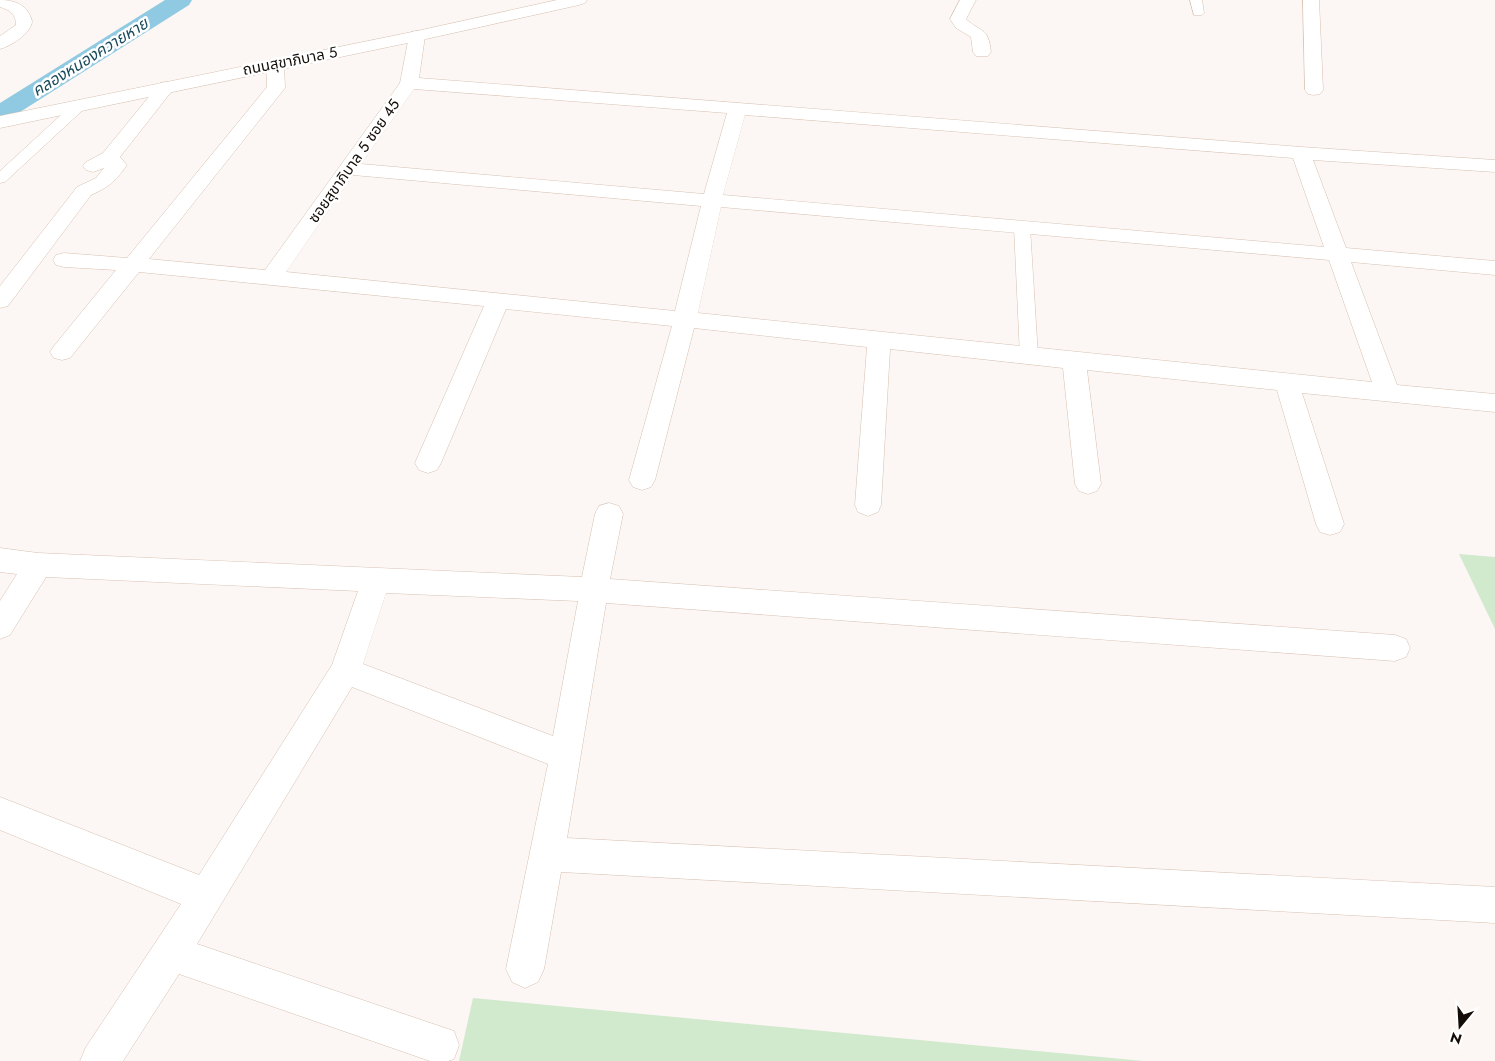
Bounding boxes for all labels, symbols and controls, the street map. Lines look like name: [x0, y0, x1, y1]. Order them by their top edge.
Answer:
water label: คลองหนองควายหาย: [28, 11, 154, 102]
street label: ถนนสุขาภิบาล 5: [241, 41, 339, 81]
street label: ซอยสุขาภิบาล 5 ซอย 45: [303, 95, 405, 227]
north arrow: [1435, 1001, 1485, 1051]
text: N: [1448, 1027, 1464, 1050]

